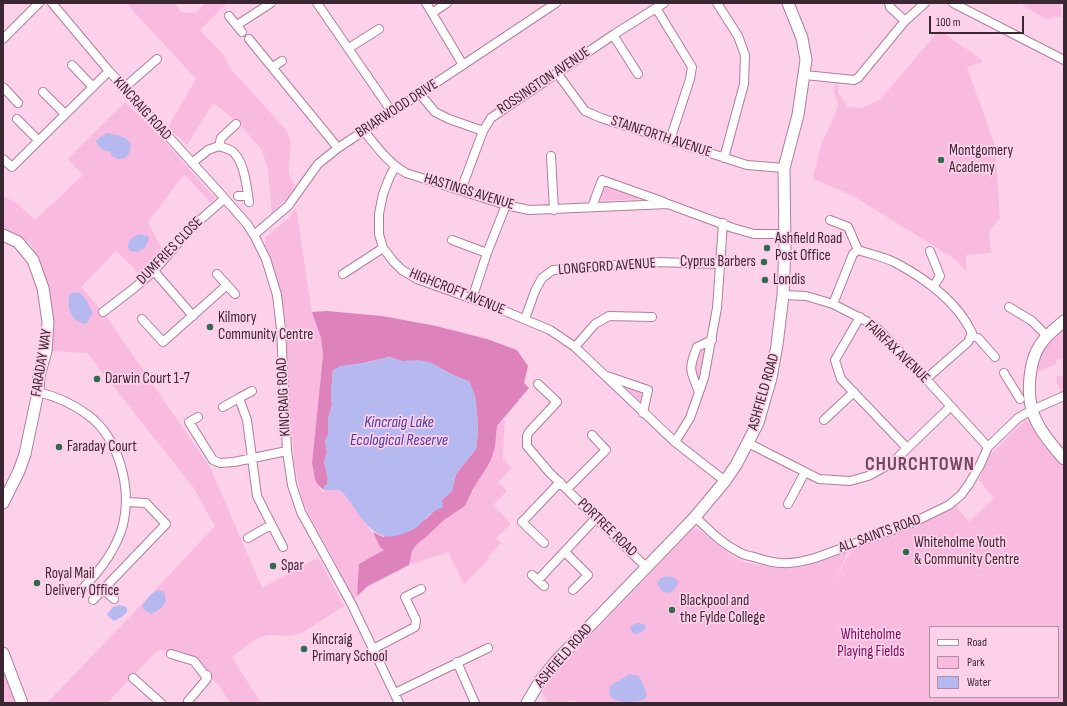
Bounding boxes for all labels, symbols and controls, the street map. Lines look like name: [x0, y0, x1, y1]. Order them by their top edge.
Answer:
scale bar: [931, 8, 1026, 34]
text: 100 m: [936, 15, 961, 30]
street label: ROSSINGTON AVENUE: [494, 43, 594, 119]
street label: KINCRAIG ROAD: [109, 74, 175, 144]
street label: BRIARWOOD DRIVE: [353, 76, 441, 142]
street label: STAINFORTH AVENUE: [608, 112, 714, 162]
place label: Montgomery Academy: [949, 142, 1013, 177]
marker: Montgomery Academy: [936, 155, 946, 165]
street label: HASTINGS AVENUE: [422, 170, 516, 214]
street label: DUMFRIES CLOSE: [133, 213, 207, 289]
place label: Ashfield Road Post Office: [775, 230, 842, 265]
marker: Ashfield Road Post Office: [762, 243, 772, 253]
place label: Cyprus Barbers: [680, 253, 756, 271]
street label: LONGFORD AVENUE: [558, 255, 656, 279]
marker: Cyprus Barbers: [759, 257, 769, 267]
street label: HIGHCROFT AVENUE: [406, 265, 508, 319]
place label: Londis: [773, 271, 805, 289]
marker: Londis: [760, 275, 770, 285]
place label: Kilmory Community Centre: [218, 309, 313, 344]
street label: FAIRFAX AVENUE: [861, 317, 933, 387]
marker: Kilmory Community Centre: [205, 322, 215, 332]
street label: FARADAY WAY: [28, 328, 56, 398]
street label: ASHFIELD ROAD: [744, 352, 784, 432]
street label: KINCRAIG ROAD: [273, 357, 295, 437]
place label: Darwin Court 1-7: [105, 370, 190, 388]
marker: Darwin Court 1-7: [92, 374, 102, 384]
water label: Kincraig Lake Ecological Reserve: [350, 413, 448, 451]
place label: Faraday Court: [67, 438, 137, 456]
marker: Faraday Court: [54, 442, 64, 452]
district label: CHURCHTOWN: [865, 454, 975, 476]
street label: PORTREE ROAD: [573, 495, 641, 561]
street label: ALL SAINTS ROAD: [836, 511, 924, 557]
place label: Whiteholme Youth & Community Centre: [914, 534, 1019, 569]
marker: Whiteholme Youth & Community Centre: [901, 547, 911, 557]
place label: Spar: [281, 557, 304, 575]
marker: Spar: [268, 561, 278, 571]
place label: Royal Mail Delivery Office: [45, 565, 119, 600]
marker: Royal Mail Delivery Office: [32, 578, 42, 588]
place label: Blackpool and the Fylde College: [680, 592, 765, 627]
marker: Blackpool and the Fylde College: [667, 605, 677, 615]
street label: ASHFIELD ROAD: [531, 620, 597, 692]
park label: Whiteholme Playing Fields: [837, 626, 905, 661]
legend: [929, 626, 1059, 698]
place label: Kincraig Primary School: [312, 631, 388, 666]
text: Road: [967, 635, 987, 650]
marker: Kincraig Primary School: [299, 644, 309, 654]
text: Park: [967, 655, 985, 670]
text: Water: [967, 675, 991, 690]

